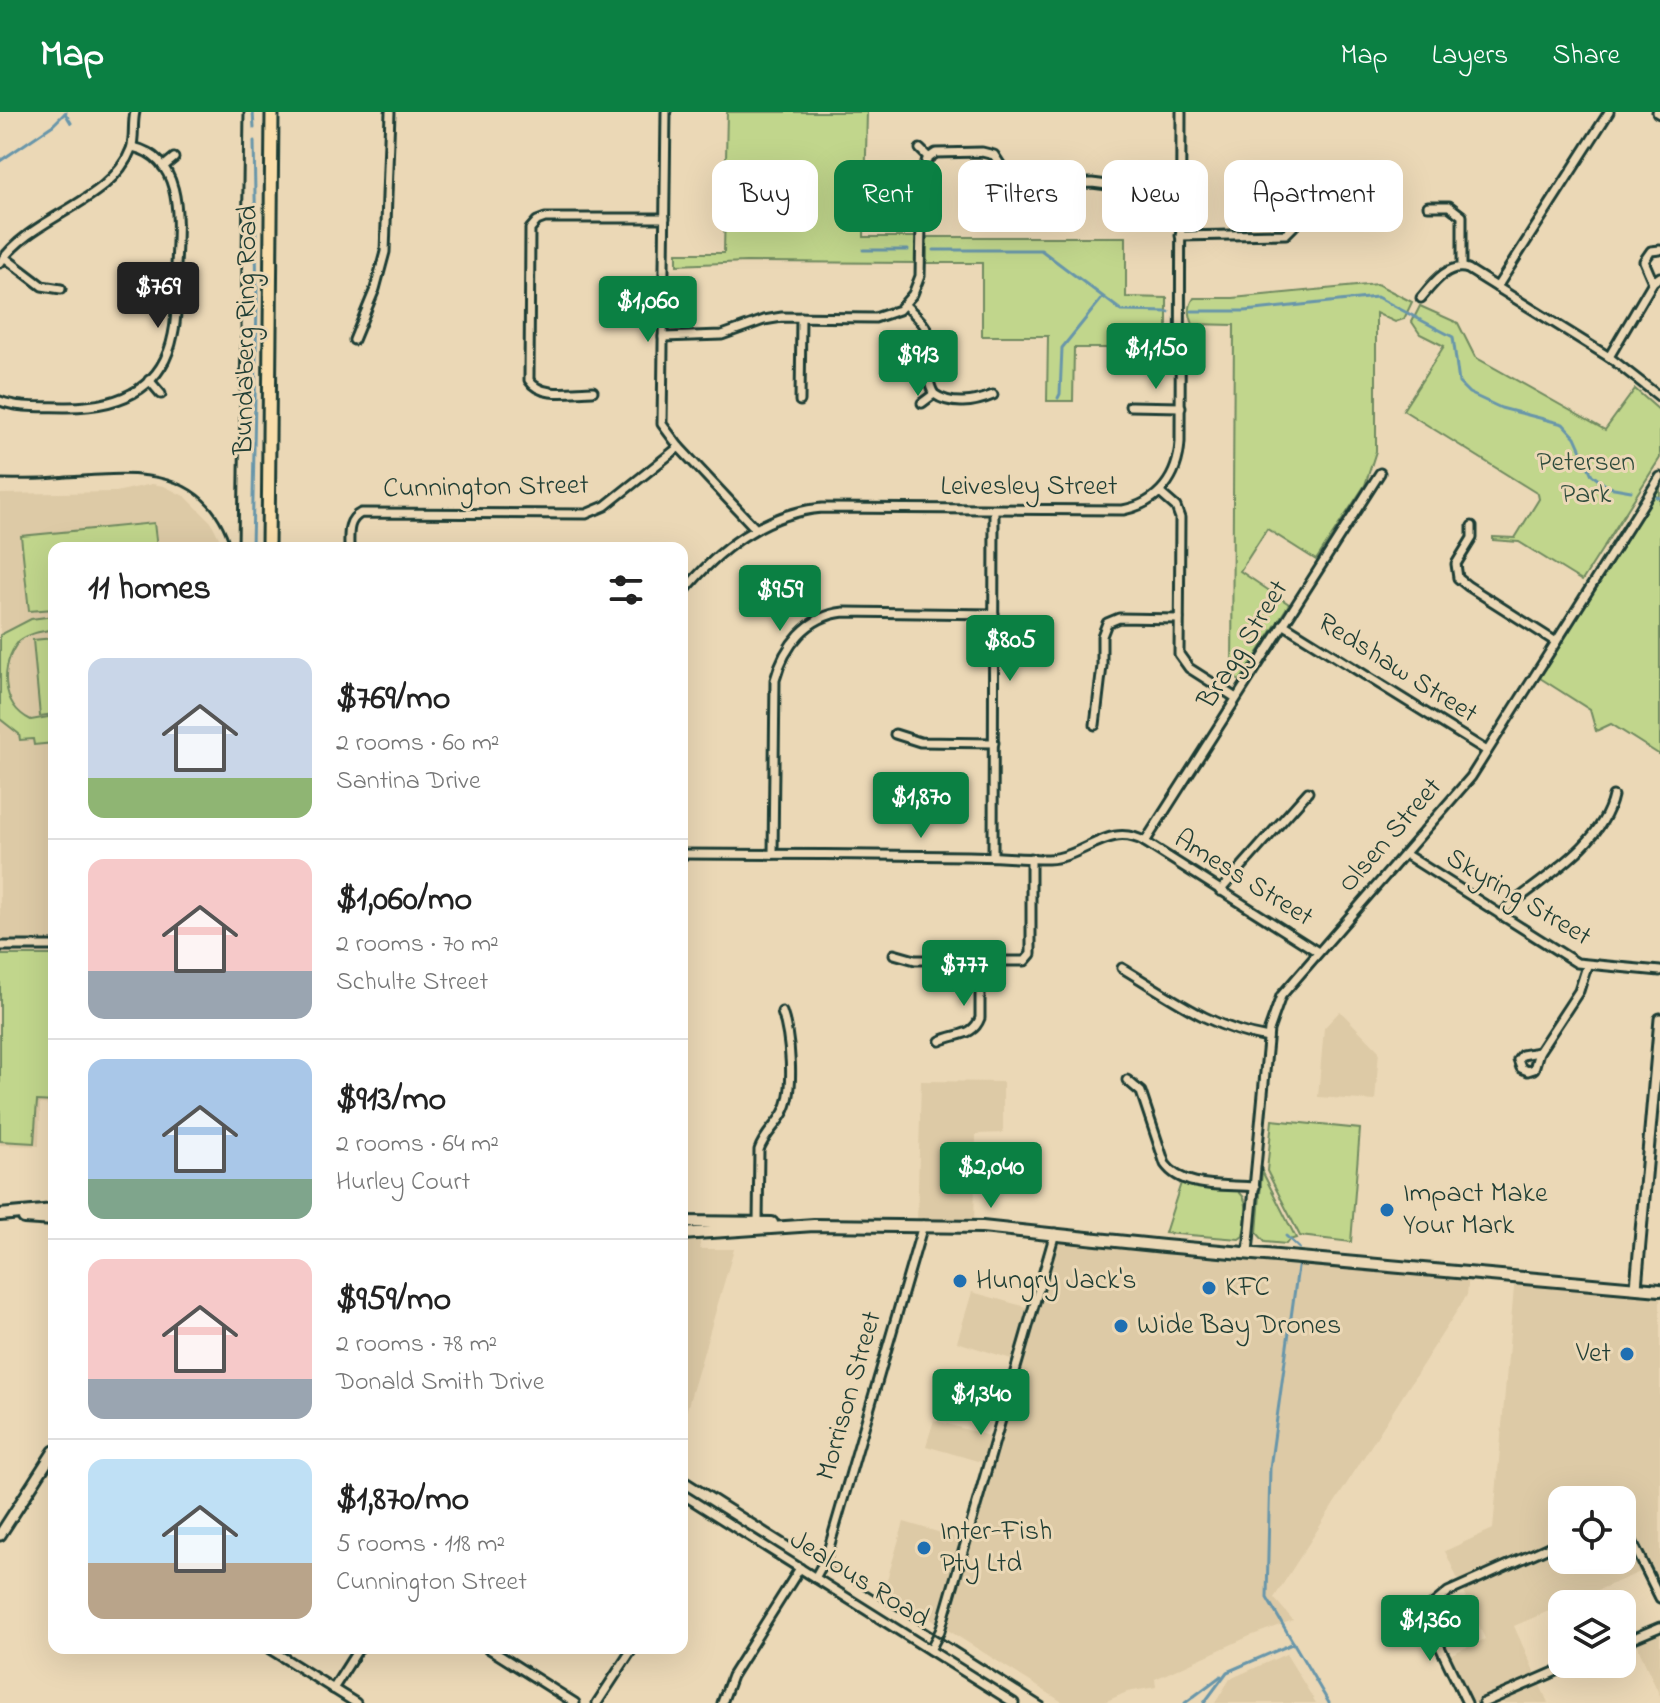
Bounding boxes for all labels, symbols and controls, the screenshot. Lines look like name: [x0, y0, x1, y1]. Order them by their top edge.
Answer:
text: Map: [40, 28, 104, 84]
text: Map: [1340, 36, 1388, 77]
text: Layers: [1432, 36, 1508, 77]
text: Share: [1552, 36, 1620, 77]
chip: Buy: [712, 160, 818, 232]
chip: Rent: [834, 160, 942, 232]
chip: Filters: [958, 160, 1086, 232]
chip: New: [1102, 160, 1208, 232]
chip: Apartment: [1224, 160, 1403, 232]
street label: Bundaberg Ring Road: [224, 204, 270, 456]
pin: $769: [111, 262, 205, 330]
text: $769: [135, 269, 181, 307]
pin: $1,060: [583, 276, 713, 344]
text: $1,060: [617, 283, 679, 321]
pin: $1,150: [1091, 323, 1221, 391]
pin: $913: [871, 330, 965, 398]
text: $1,150: [1125, 330, 1187, 368]
text: $913: [897, 337, 939, 375]
park label: Petersen Park: [1537, 443, 1635, 516]
street label: Cunnington Street: [383, 466, 589, 510]
street label: Leivesley Street: [941, 467, 1117, 508]
text: 11 homes: [88, 565, 211, 615]
pin: $959: [733, 565, 827, 633]
icon: filters: [604, 568, 648, 612]
text: $959: [757, 572, 803, 610]
street label: Bragg Street: [1188, 572, 1300, 718]
street label: Redshaw Street: [1309, 603, 1485, 735]
pin: $805: [963, 615, 1057, 683]
text: $805: [984, 622, 1036, 660]
text: $769/mo: [336, 675, 450, 725]
icon: home: [152, 690, 248, 786]
text: 2 rooms · 60 m²: [336, 725, 500, 763]
text: Santina Drive: [336, 763, 481, 801]
street label: Olsen Street: [1329, 769, 1453, 903]
pin: $1,870: [856, 772, 986, 840]
text: $1,870: [891, 779, 951, 817]
street label: Amess Street: [1165, 820, 1321, 938]
street label: Skyring Street: [1437, 838, 1599, 958]
text: $1,060/mo: [336, 876, 472, 926]
icon: home: [152, 891, 248, 987]
text: 2 rooms · 70 m²: [336, 926, 499, 964]
pin: $777: [917, 940, 1011, 1008]
text: $777: [940, 947, 988, 985]
text: Schulte Street: [336, 964, 488, 1002]
text: $913/mo: [336, 1076, 446, 1126]
icon: home: [152, 1091, 248, 1187]
text: 2 rooms · 64 m²: [336, 1126, 499, 1164]
pin: $2,040: [926, 1142, 1056, 1210]
text: $2,040: [958, 1149, 1024, 1187]
text: Hurley Court: [336, 1164, 470, 1202]
place label: Impact Make Your Mark: [1403, 1174, 1548, 1247]
marker: Impact Make Your Mark: [1378, 1201, 1396, 1219]
place label: Hungry Jack's: [976, 1261, 1137, 1302]
place label: KFC: [1225, 1268, 1270, 1309]
marker: Hungry Jack's: [951, 1272, 969, 1290]
text: $959/mo: [336, 1276, 451, 1326]
marker: KFC: [1200, 1279, 1218, 1297]
icon: home: [152, 1291, 248, 1387]
place label: Wide Bay Drones: [1137, 1306, 1341, 1347]
street label: Morrison Street: [806, 1307, 894, 1485]
marker: Wide Bay Drones: [1112, 1317, 1130, 1335]
text: 2 rooms · 78 m²: [336, 1326, 497, 1364]
place label: Vet: [1575, 1334, 1611, 1375]
marker: Vet: [1618, 1345, 1636, 1363]
text: Donald Smith Drive: [336, 1364, 544, 1402]
pin: $1,340: [916, 1369, 1046, 1437]
text: $1,340: [950, 1376, 1012, 1414]
text: $1,870/mo: [336, 1476, 469, 1526]
map controls: [1548, 1486, 1636, 1678]
button: locate: [1548, 1486, 1636, 1574]
icon: home: [152, 1491, 248, 1587]
place label: Inter-Fish Pty Ltd: [940, 1512, 1052, 1585]
street label: Jealous Road: [781, 1521, 937, 1640]
text: 5 rooms · 118 m²: [336, 1526, 505, 1564]
marker: Inter-Fish Pty Ltd: [915, 1539, 933, 1557]
text: Cunnington Street: [336, 1564, 527, 1602]
button: layers: [1548, 1590, 1636, 1678]
pin: $1,360: [1365, 1595, 1495, 1663]
text: $1,360: [1399, 1602, 1461, 1640]

